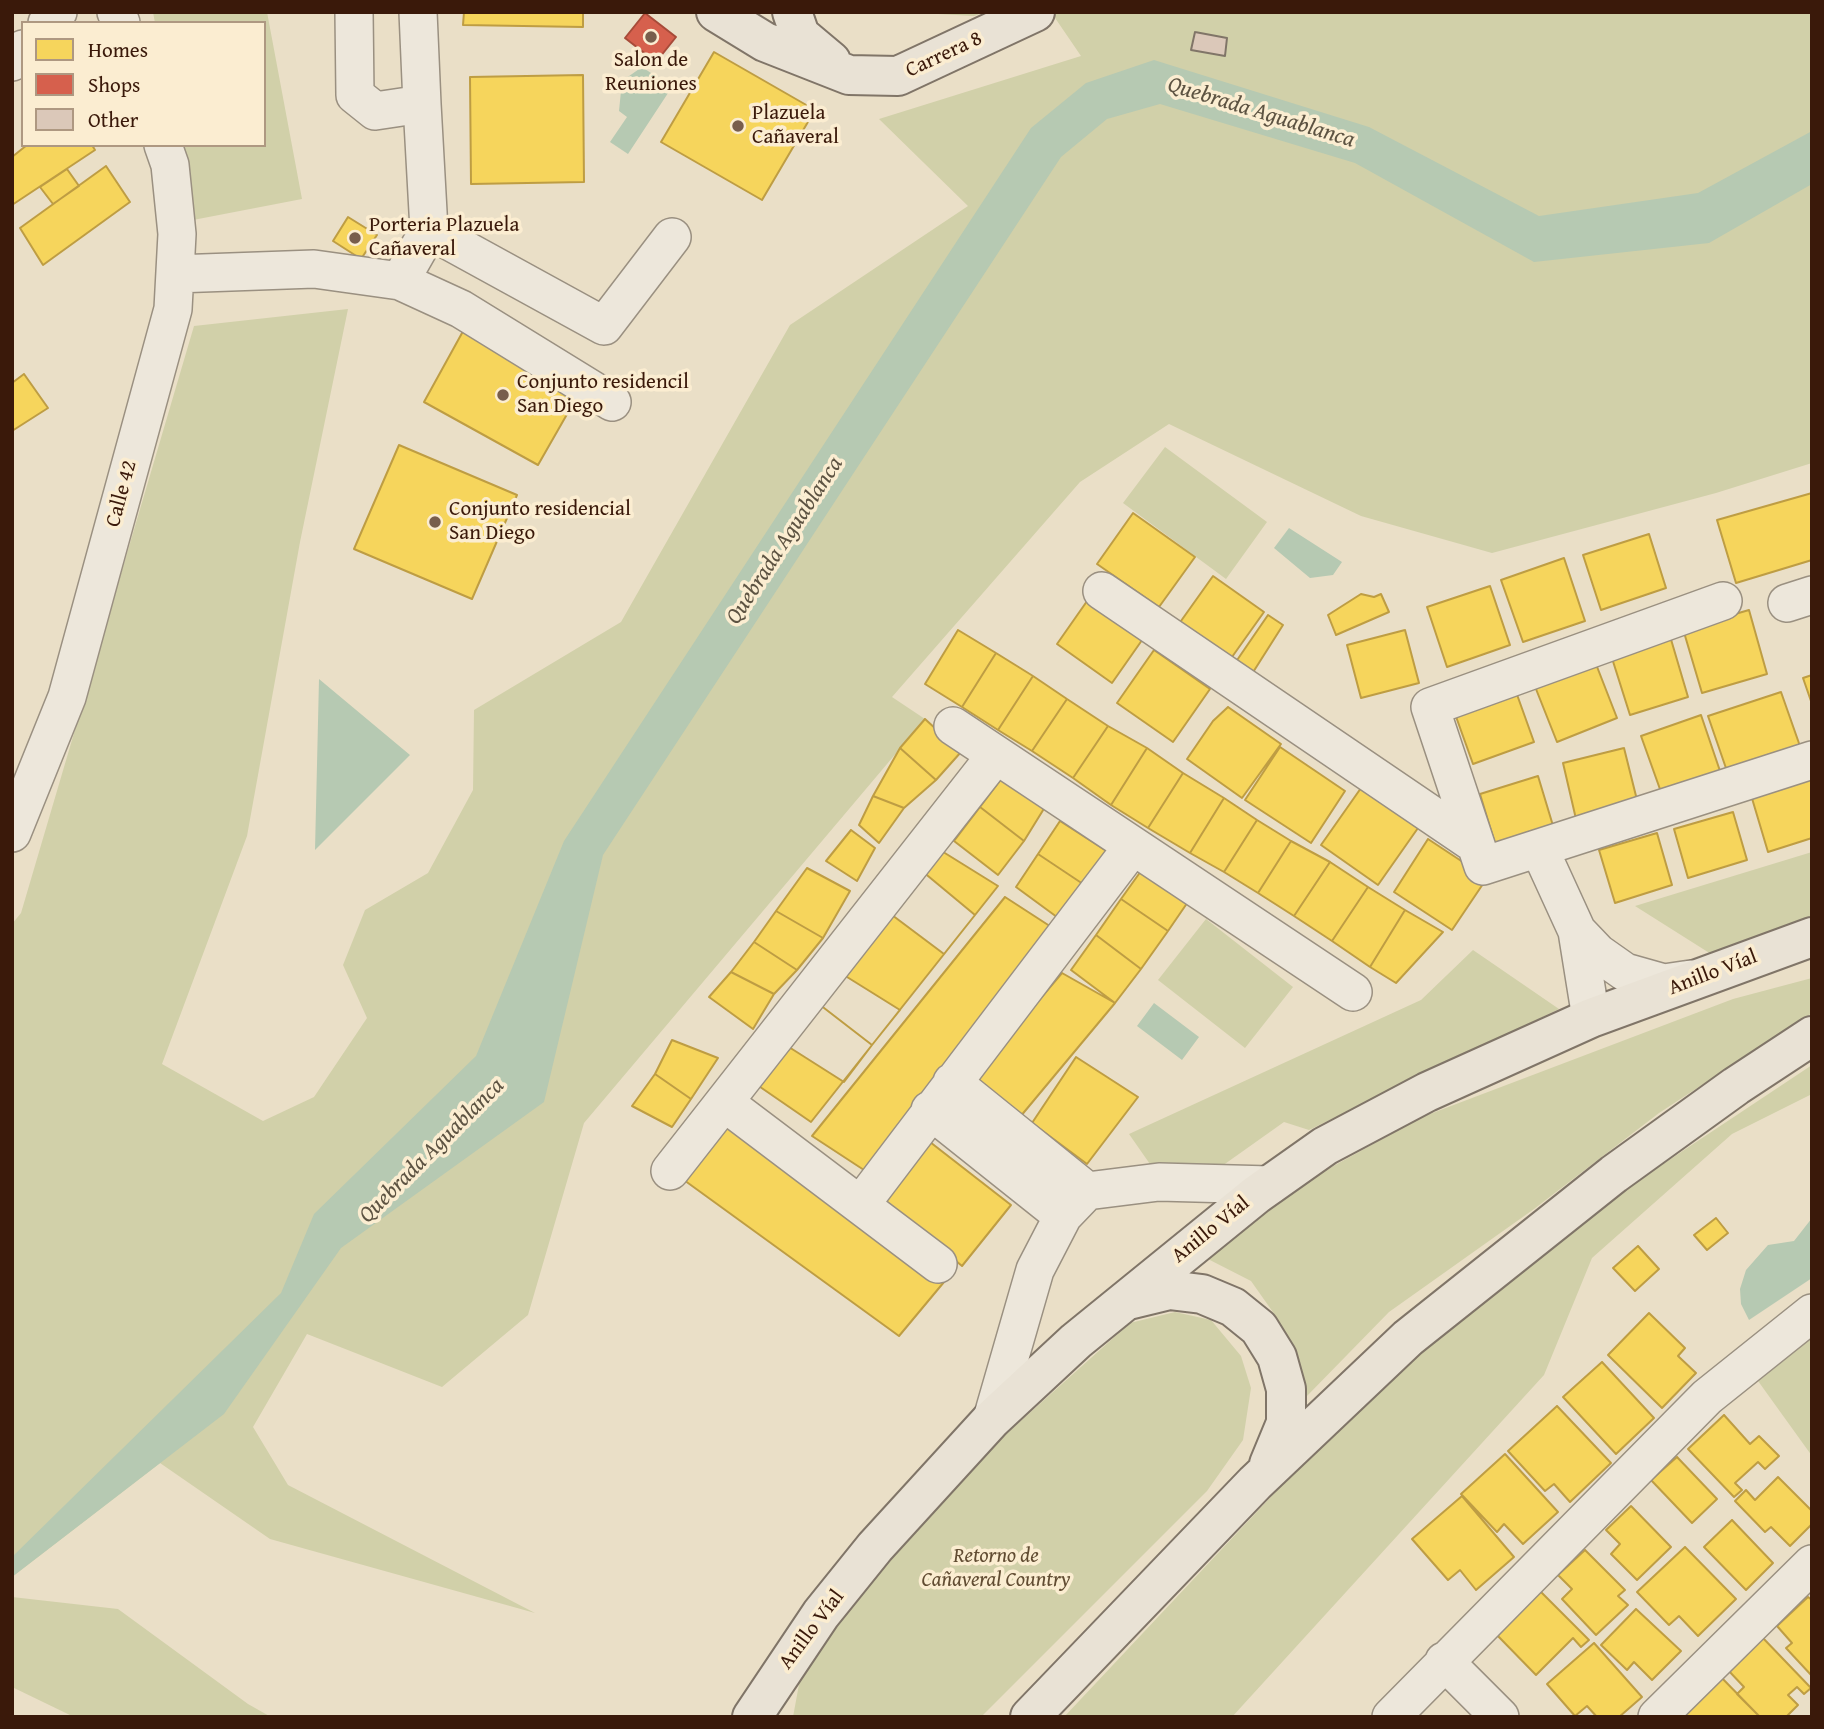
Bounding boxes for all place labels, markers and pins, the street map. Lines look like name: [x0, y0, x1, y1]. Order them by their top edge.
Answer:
marker: Salon de Reuniones: [643, 29, 659, 45]
place label: Salon de Reuniones: [605, 48, 697, 98]
place label: Plazuela Cañaveral: [752, 101, 839, 151]
marker: Plazuela Cañaveral: [730, 118, 746, 134]
place label: Porteria Plazuela Cañaveral: [369, 213, 519, 263]
marker: Porteria Plazuela Cañaveral: [347, 230, 363, 246]
place label: Conjunto residencil San Diego: [517, 370, 689, 420]
marker: Conjunto residencil San Diego: [495, 387, 511, 403]
place label: Conjunto residencial San Diego: [449, 497, 631, 547]
marker: Conjunto residencial San Diego: [427, 514, 443, 530]

